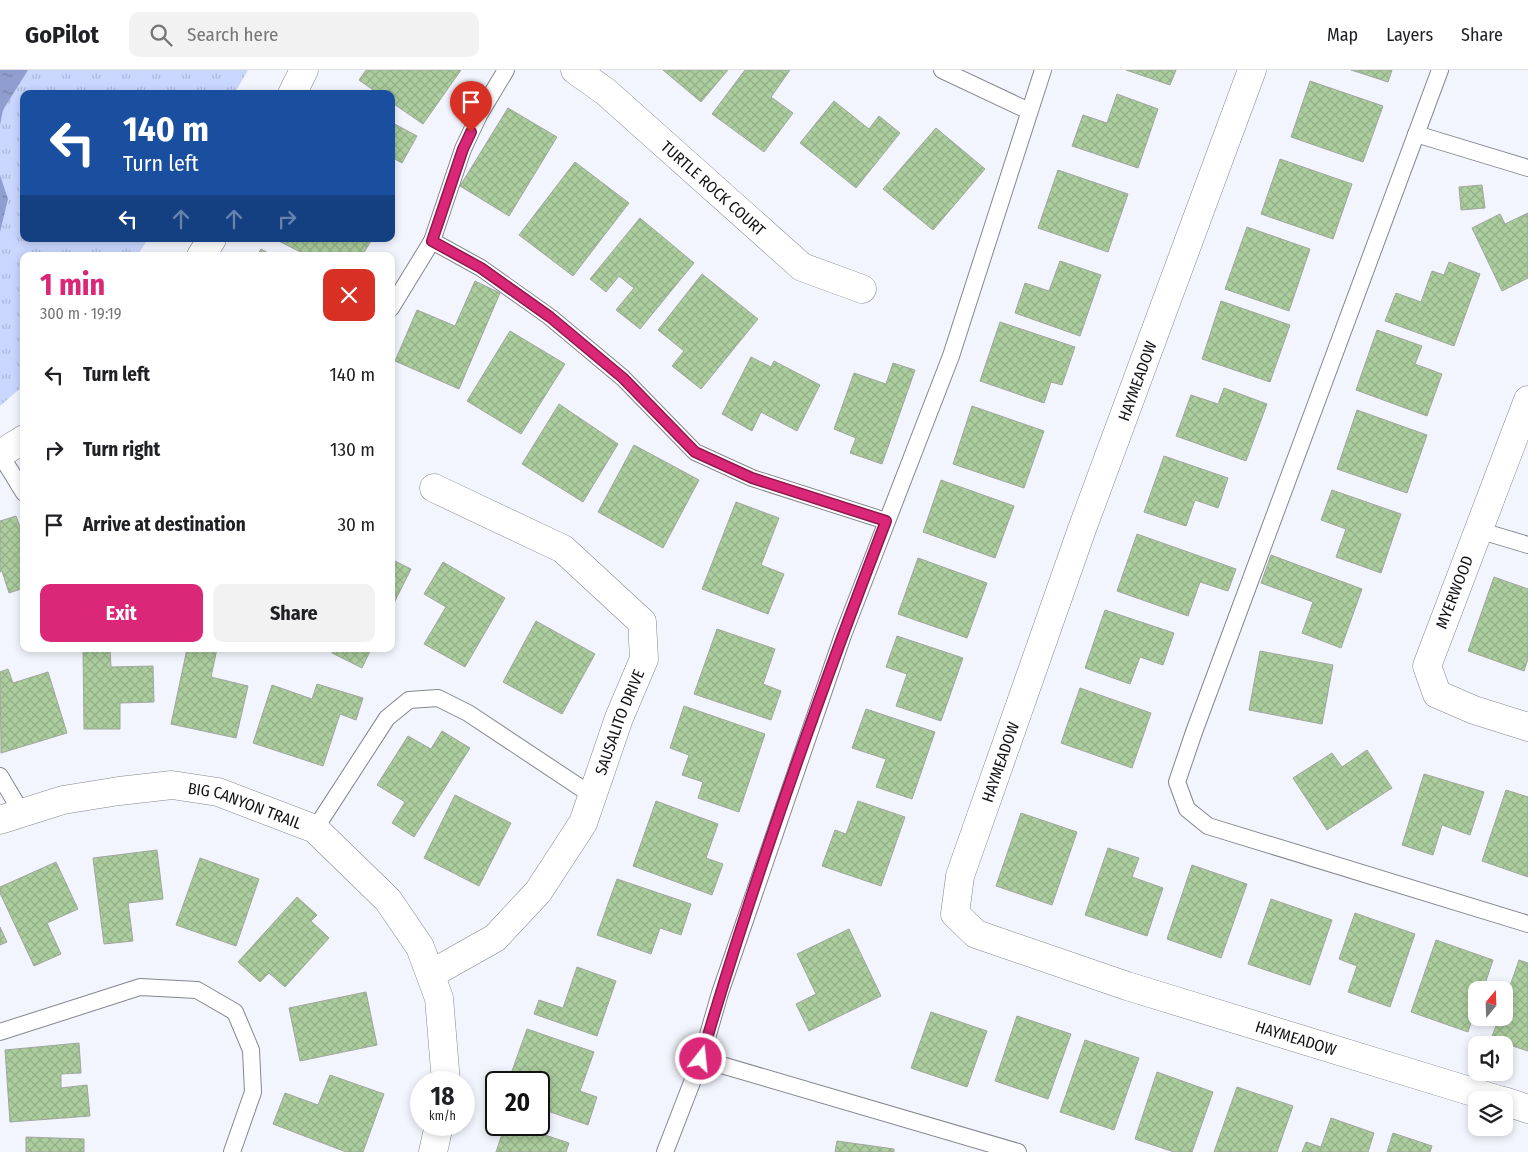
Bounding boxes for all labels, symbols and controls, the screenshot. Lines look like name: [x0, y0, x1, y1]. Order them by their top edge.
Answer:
search box: [129, 12, 479, 57]
text: GoPilot: [25, 21, 99, 49]
icon: search: [147, 21, 175, 49]
text: Search here: [187, 23, 279, 46]
text: Map: [1327, 24, 1358, 46]
text: Layers: [1386, 24, 1433, 46]
text: Share: [1461, 24, 1503, 46]
pin: [450, 81, 492, 132]
icon: arrive: [457, 88, 485, 116]
text: 140 m: [123, 108, 209, 150]
icon: left: [40, 110, 105, 175]
street label: TURTLE ROCK COURT: [657, 137, 770, 240]
text: Turn left: [123, 150, 199, 177]
icon: left: [114, 205, 142, 233]
icon: ahead: [167, 205, 195, 233]
icon: ahead: [220, 205, 248, 233]
icon: right: [273, 205, 301, 233]
text: 1 min: [40, 267, 105, 303]
button: close: [323, 269, 375, 321]
text: 300 m · 19:19: [40, 304, 122, 323]
street label: HAYMEADOW: [1114, 339, 1161, 424]
icon: left: [40, 361, 68, 389]
text: Turn left: [83, 363, 150, 386]
text: 140 m: [329, 363, 375, 386]
icon: right: [40, 436, 68, 464]
text: Turn right: [83, 438, 160, 461]
text: 130 m: [330, 438, 375, 461]
icon: arrive: [40, 511, 68, 539]
text: Arrive at destination: [83, 513, 246, 536]
text: 30 m: [337, 513, 375, 536]
street label: MYERWOOD: [1432, 553, 1477, 631]
button: Exit: [40, 584, 203, 642]
button: Share: [213, 584, 375, 642]
street label: SAUSALITO DRIVE: [591, 667, 649, 778]
street label: HAYMEADOW: [978, 720, 1023, 805]
street label: BIG CANYON TRAIL: [187, 779, 304, 833]
north arrow: [1468, 981, 1512, 1026]
map controls: [1468, 981, 1513, 1136]
street label: HAYMEADOW: [1253, 1017, 1339, 1060]
position arrow: [674, 1032, 726, 1084]
button: sound: [1468, 1036, 1513, 1081]
speed limit sign: 20: [485, 1071, 550, 1136]
text: 18: [431, 1082, 454, 1112]
button: layers: [1468, 1091, 1513, 1136]
text: km/h: [429, 1109, 456, 1123]

